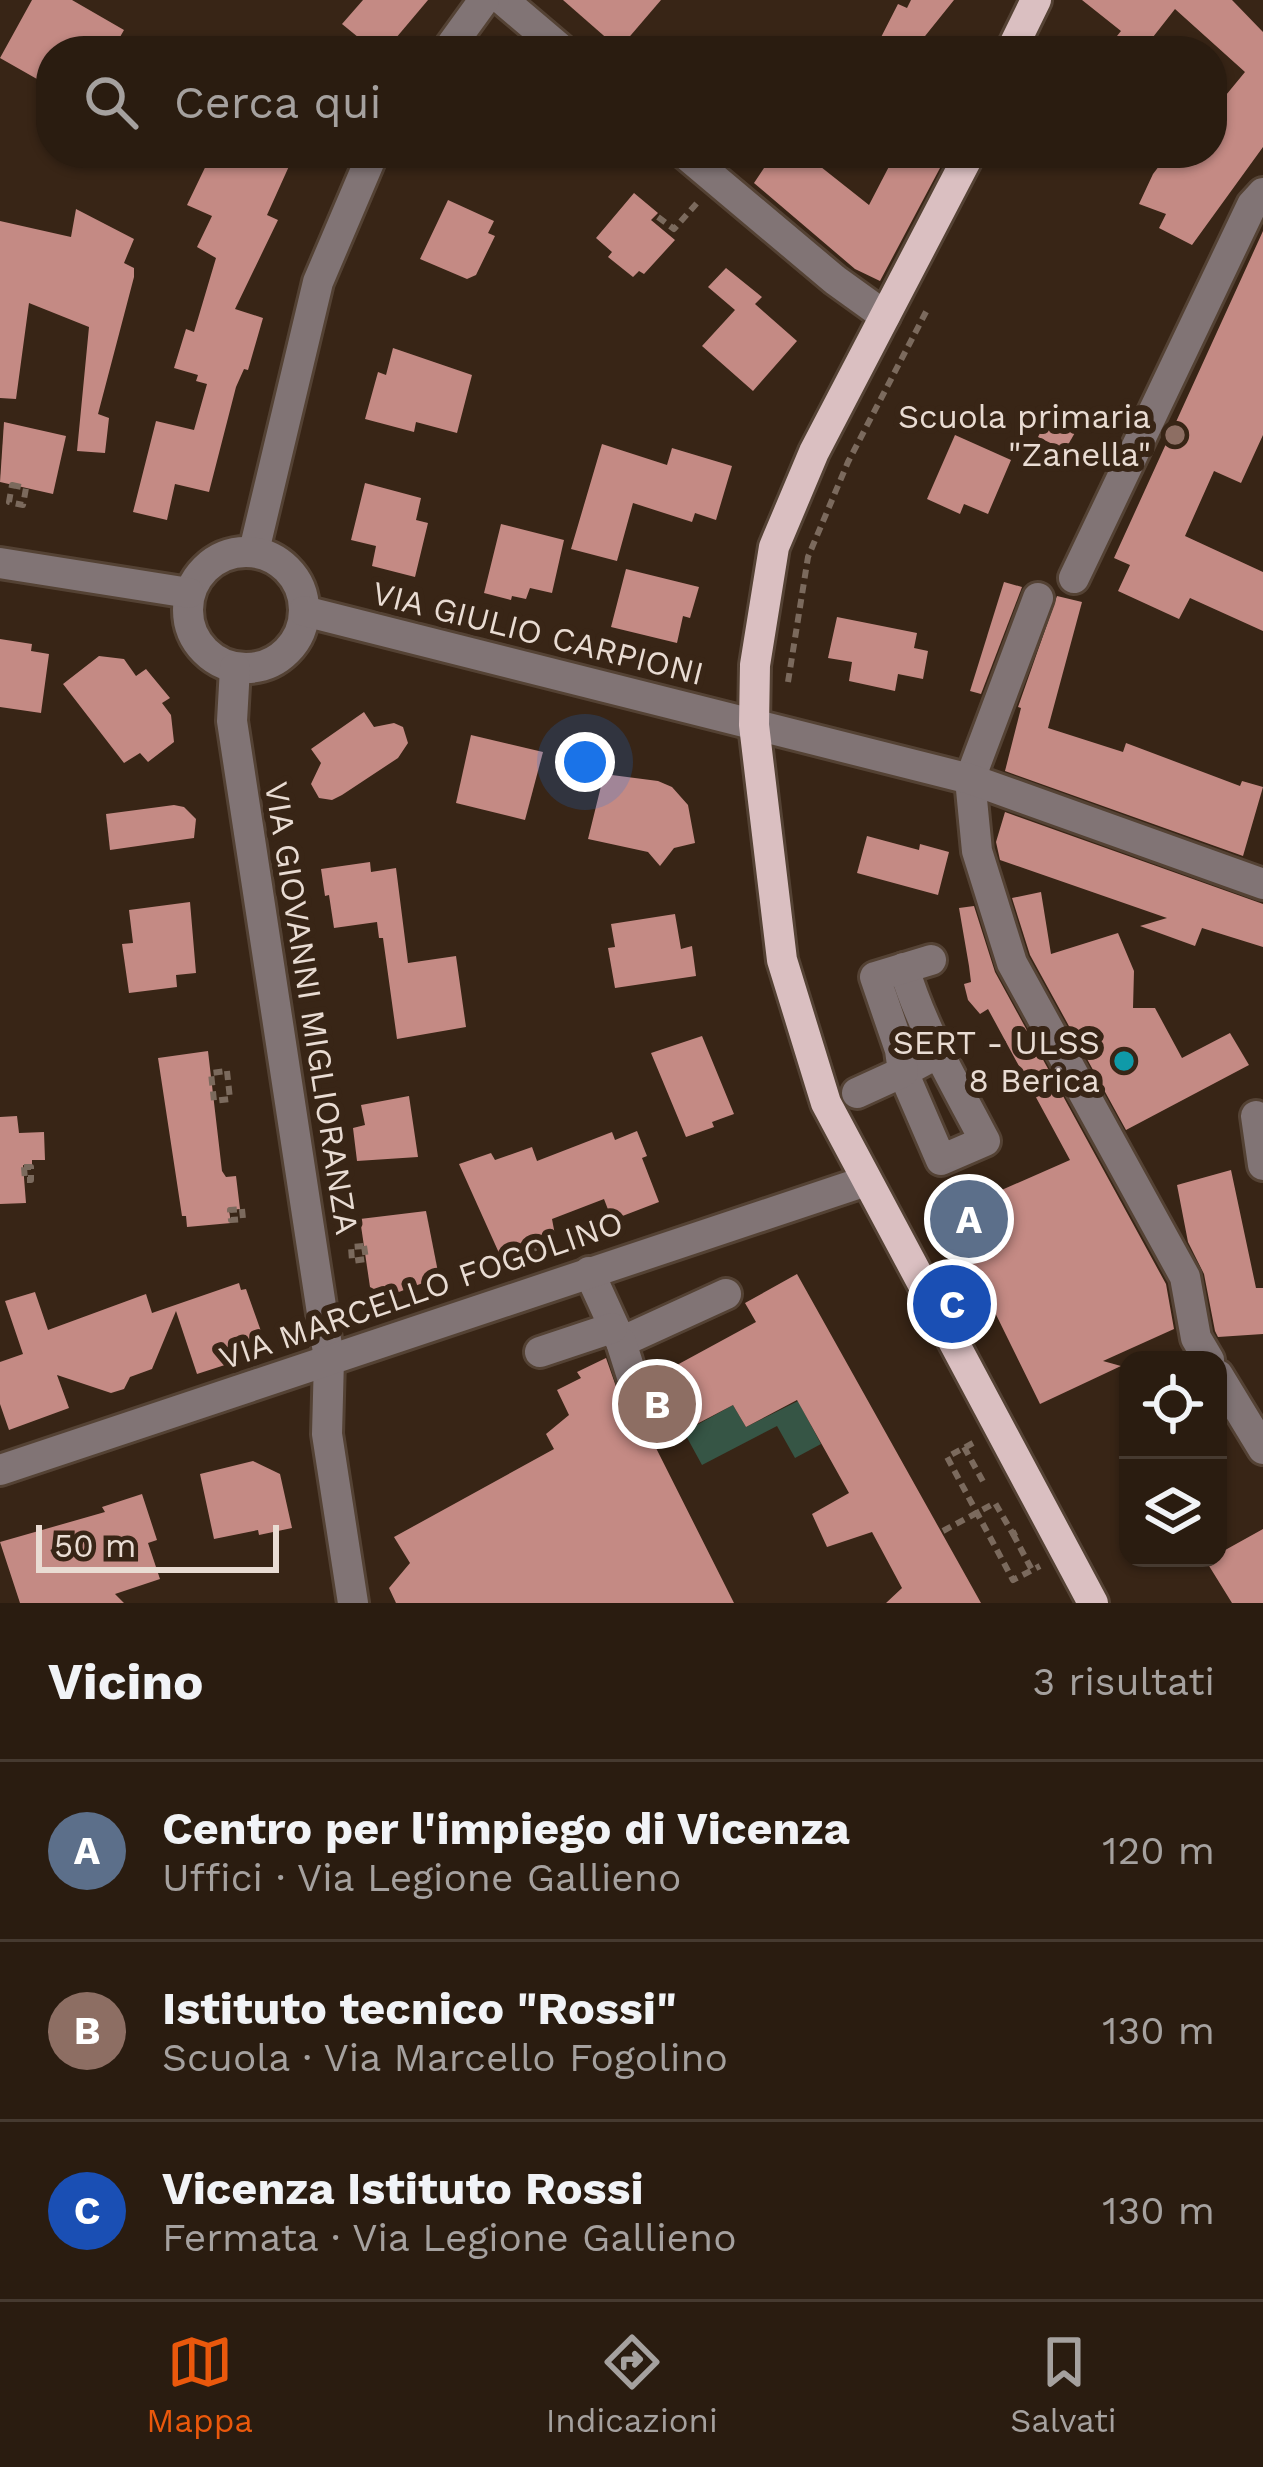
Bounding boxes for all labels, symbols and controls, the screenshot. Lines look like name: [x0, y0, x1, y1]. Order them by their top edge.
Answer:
search box: [36, 36, 1227, 168]
icon: search: [78, 69, 144, 135]
text: Cerca qui: [174, 76, 381, 129]
place label: Scuola primaria "Zanella": [898, 397, 1151, 474]
marker: Scuola primaria "Zanella": [1162, 422, 1188, 448]
street label: VIA GIULIO CARPIONI: [368, 573, 708, 693]
your location: [555, 732, 615, 792]
street label: VIA GIOVANNI MIGLIORANZA: [257, 779, 367, 1237]
place label: SERT - ULSS 8 Berica: [893, 1023, 1100, 1100]
marker: SERT - ULSS 8 Berica: [1111, 1048, 1137, 1074]
pin: A: [930, 1174, 1008, 1264]
street label: VIA MARCELLO FOGOLINO: [214, 1202, 628, 1378]
pin: C: [913, 1259, 991, 1349]
map controls: [1119, 1351, 1227, 1567]
button: locate: [1119, 1351, 1227, 1459]
pin: B: [618, 1359, 696, 1449]
button: layers: [1119, 1459, 1227, 1567]
scale bar: [36, 1519, 279, 1572]
text: 50 m: [54, 1526, 136, 1565]
text: Vicino: [48, 1652, 204, 1711]
text: 3 risultati: [1033, 1659, 1215, 1704]
text: Centro per l'impiego di Vicenza: [162, 1802, 850, 1855]
text: A: [74, 1828, 100, 1873]
text: 120 m: [1102, 1828, 1215, 1873]
text: Uffici · Via Legione Gallieno: [162, 1855, 681, 1900]
text: Istituto tecnico "Rossi": [162, 1982, 677, 2035]
text: B: [74, 2008, 100, 2053]
text: 130 m: [1102, 2008, 1215, 2053]
text: Scuola · Via Marcello Fogolino: [162, 2035, 728, 2080]
text: Vicenza Istituto Rossi: [162, 2162, 644, 2215]
text: C: [74, 2188, 100, 2233]
text: 130 m: [1102, 2188, 1215, 2233]
text: Fermata · Via Legione Gallieno: [162, 2215, 737, 2260]
tab: Mappa: [146, 2329, 253, 2440]
tab: Indicazioni: [546, 2329, 718, 2440]
tab: Salvati: [1010, 2329, 1117, 2440]

